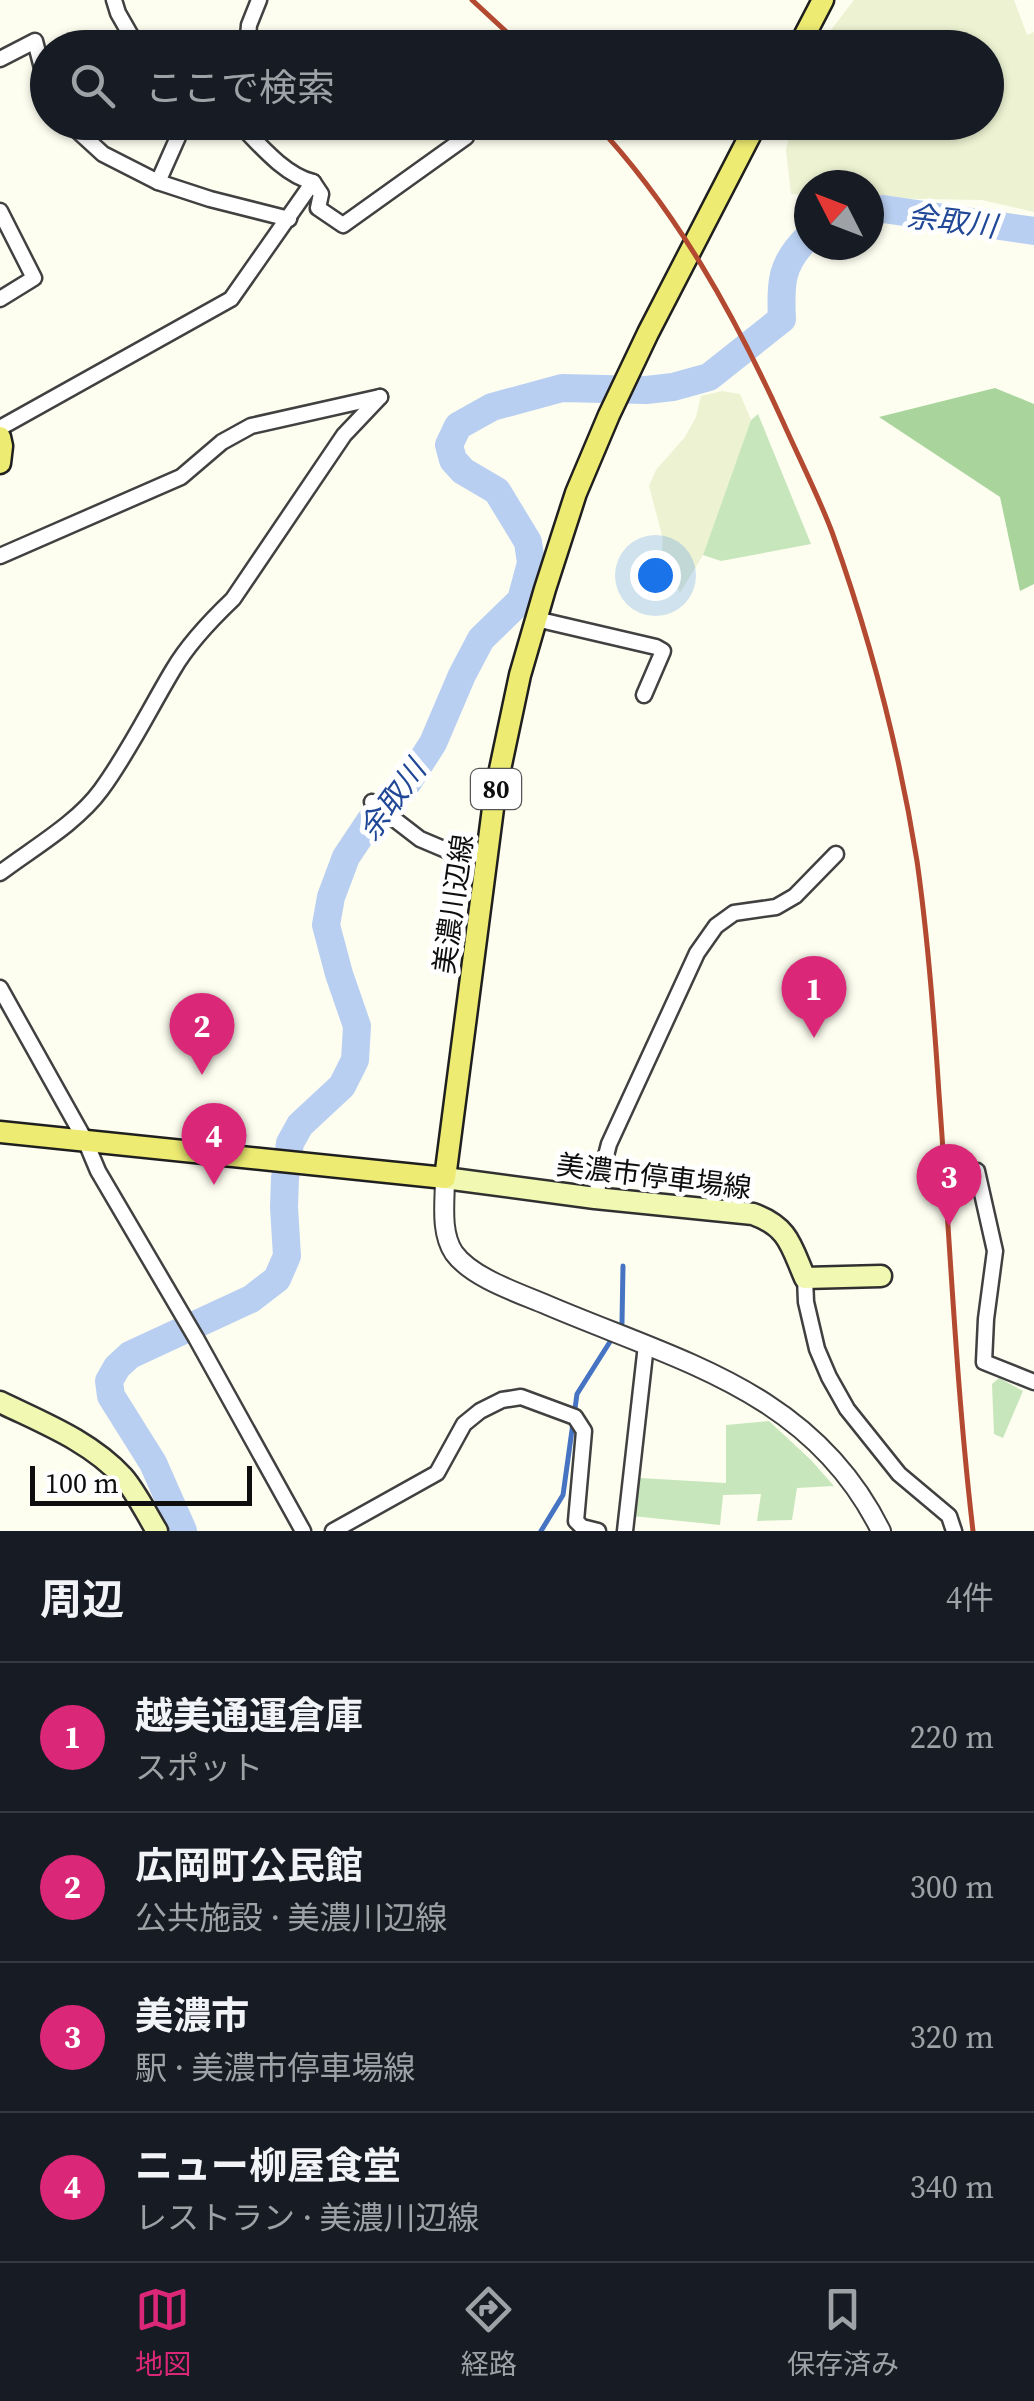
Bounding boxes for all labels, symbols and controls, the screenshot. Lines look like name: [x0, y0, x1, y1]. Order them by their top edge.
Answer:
search box: [30, 30, 1004, 140]
icon: search: [65, 58, 120, 113]
text: ここで検索: [145, 62, 335, 114]
north arrow: [794, 170, 884, 260]
water label: 余取川: [905, 195, 1002, 247]
your location: [630, 550, 681, 601]
water label: 余取川: [349, 749, 437, 848]
road number: 80: [471, 769, 521, 809]
street label: 美濃川辺線: [424, 832, 482, 976]
pin: 1: [782, 956, 846, 1038]
pin: 2: [170, 992, 234, 1075]
pin: 4: [182, 1102, 246, 1185]
pin: 3: [916, 1144, 982, 1226]
street label: 美濃市停車場線: [554, 1145, 754, 1207]
scale bar: [30, 1461, 252, 1506]
text: 100 m: [45, 1464, 119, 1502]
text: 周辺: [40, 1570, 124, 1628]
text: 4件: [946, 1576, 994, 1620]
text: 越美通運倉庫: [135, 1690, 363, 1742]
text: 1: [64, 1715, 81, 1759]
text: 220 m: [910, 1715, 994, 1759]
text: スポット: [135, 1746, 263, 1790]
text: 広岡町公民館: [135, 1840, 363, 1892]
text: 2: [64, 1865, 81, 1909]
text: 300 m: [910, 1865, 994, 1909]
text: 公共施設 · 美濃川辺線: [135, 1896, 448, 1940]
text: 美濃市: [135, 1990, 249, 2042]
text: 3: [64, 2015, 81, 2059]
text: 320 m: [910, 2015, 994, 2059]
text: 駅 · 美濃市停車場線: [135, 2046, 416, 2090]
text: ニュー柳屋食堂: [135, 2140, 401, 2192]
text: 4: [64, 2165, 81, 2209]
text: 340 m: [910, 2165, 994, 2209]
text: レストラン · 美濃川辺線: [135, 2196, 480, 2240]
tab: 地図: [135, 2282, 191, 2383]
tab: 経路: [461, 2282, 517, 2383]
tab: 保存済み: [787, 2282, 899, 2383]

